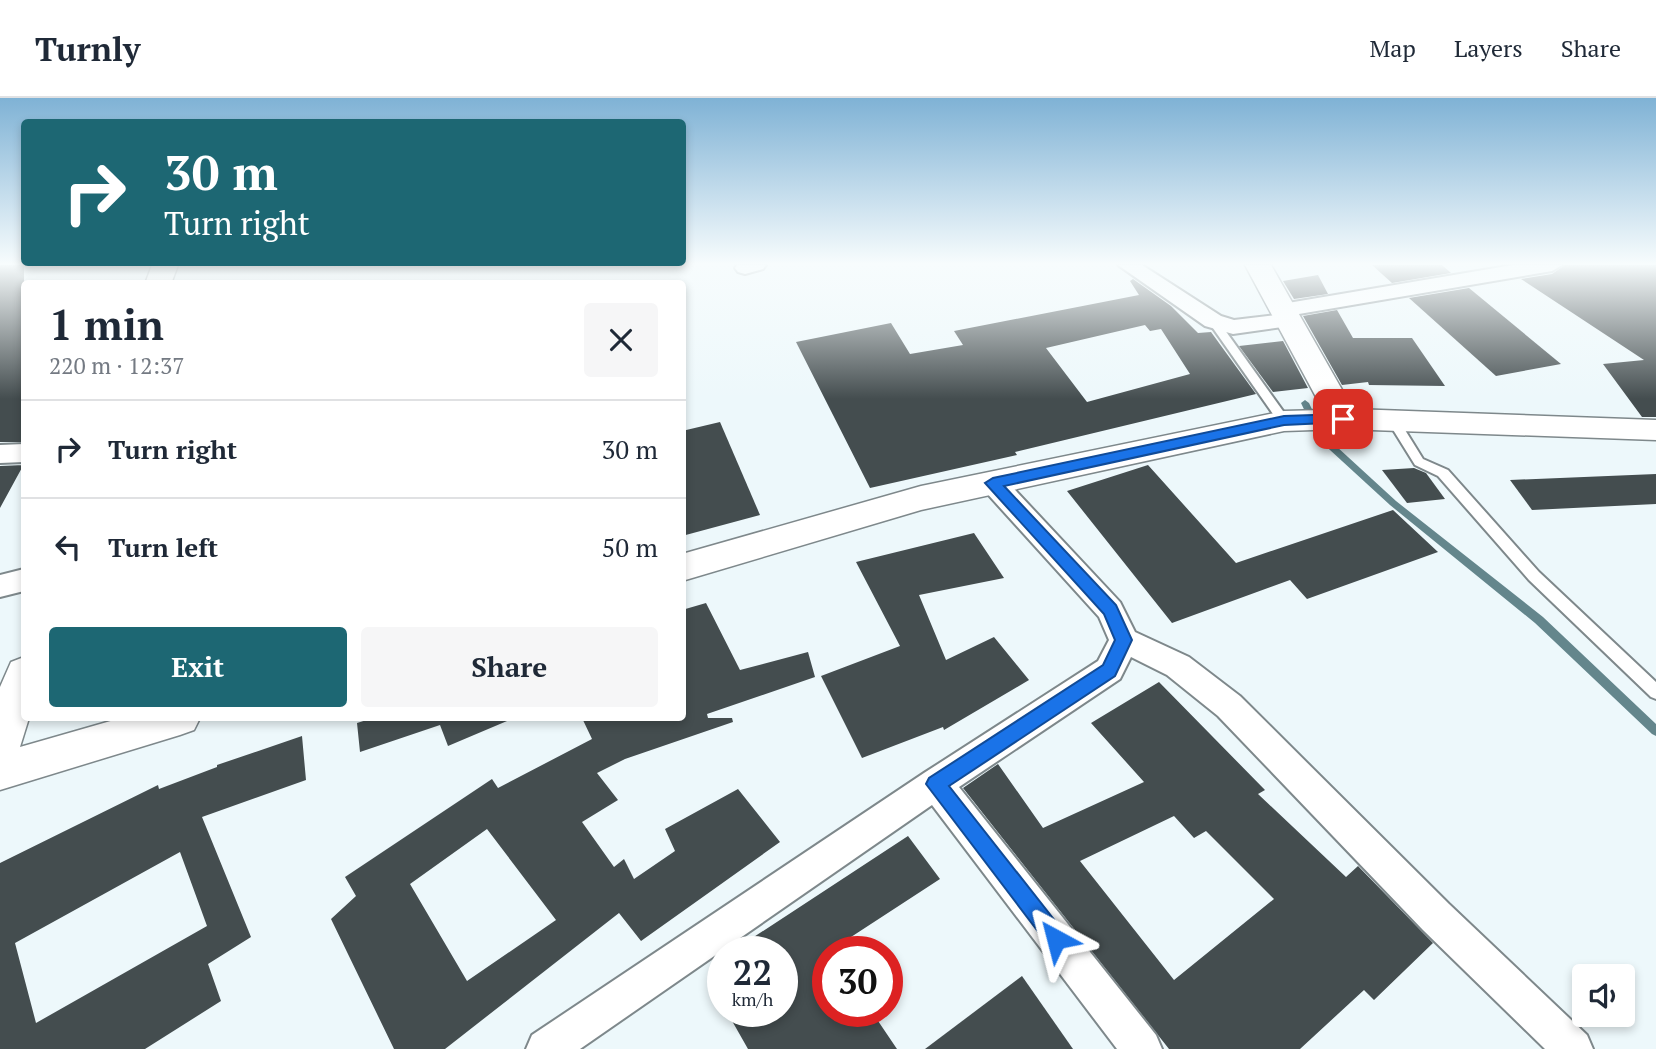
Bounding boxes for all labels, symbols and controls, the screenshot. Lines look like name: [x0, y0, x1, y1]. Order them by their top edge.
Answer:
text: Turnly: [35, 27, 140, 70]
text: Map: [1369, 32, 1416, 64]
text: Layers: [1454, 32, 1523, 64]
text: Share: [1561, 32, 1621, 64]
text: 30 m: [164, 139, 278, 204]
icon: right: [49, 147, 140, 238]
text: Turn right: [164, 202, 310, 244]
text: 1 min: [49, 296, 164, 352]
button: close: [584, 303, 658, 377]
text: 220 m · 12:37: [49, 350, 184, 381]
pin: [1313, 389, 1373, 449]
icon: arrive: [1324, 400, 1362, 438]
icon: right: [49, 430, 87, 468]
text: Turn right: [108, 432, 237, 466]
text: 30 m: [602, 432, 658, 466]
icon: left: [49, 528, 87, 566]
text: Turn left: [108, 530, 218, 564]
text: 50 m: [602, 530, 658, 564]
button: Exit: [49, 627, 347, 707]
button: Share: [361, 627, 658, 707]
position arrow: [1019, 902, 1093, 976]
speed limit sign: 30: [812, 936, 903, 1027]
text: 22: [733, 949, 772, 995]
map controls: [1572, 964, 1635, 1027]
button: sound: [1572, 964, 1635, 1027]
text: km/h: [732, 987, 773, 1011]

